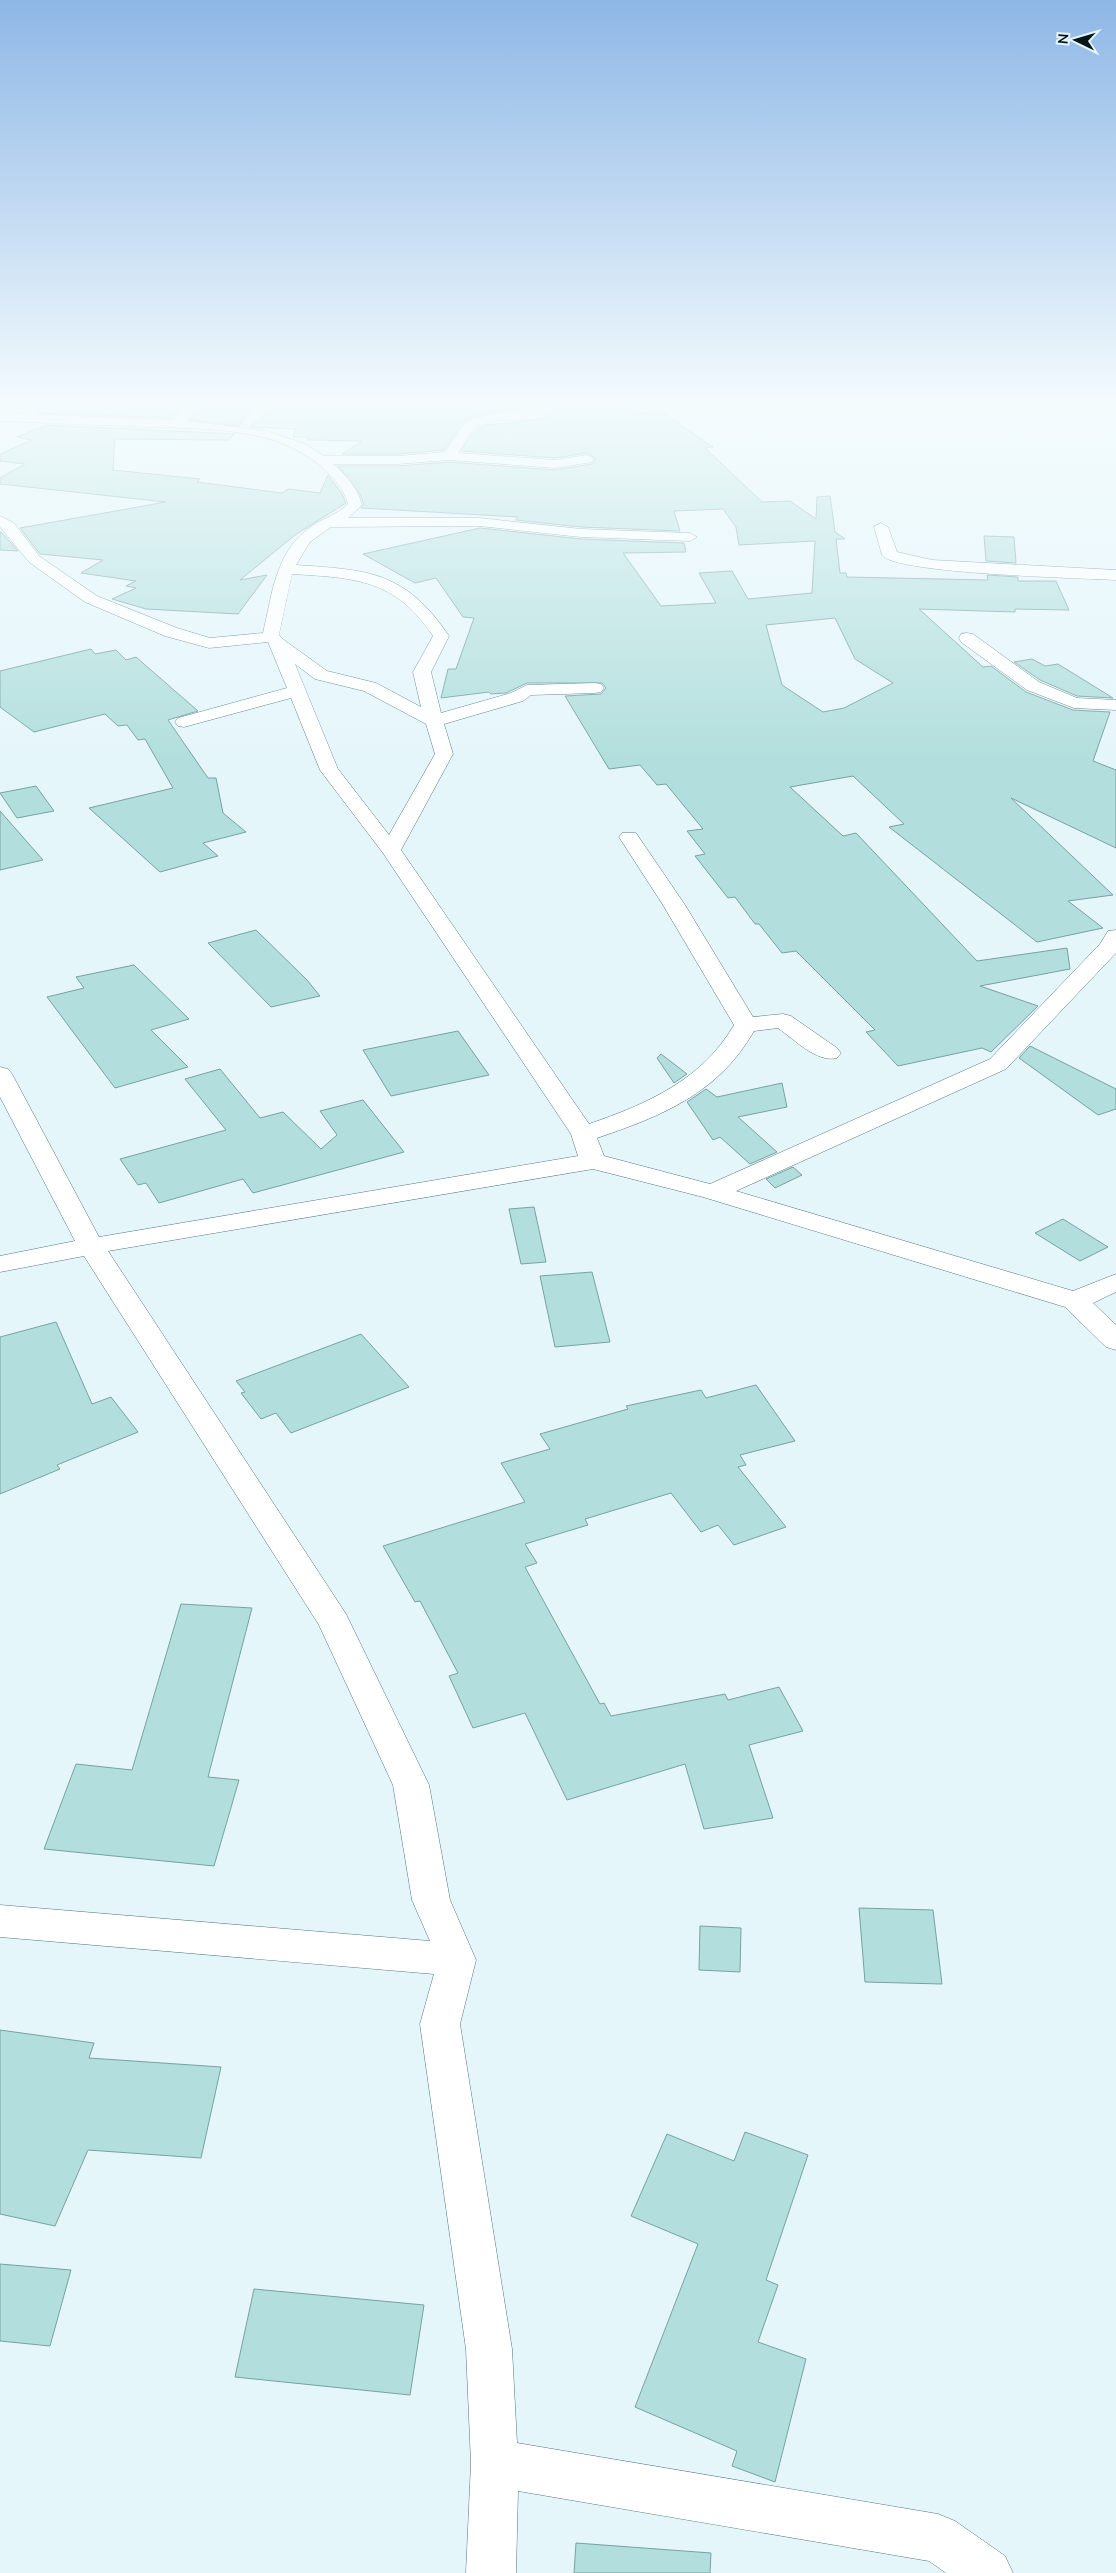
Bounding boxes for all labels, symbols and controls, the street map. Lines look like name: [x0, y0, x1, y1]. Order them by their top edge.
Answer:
north arrow: [1051, 15, 1101, 65]
text: N: [1054, 33, 1072, 45]

